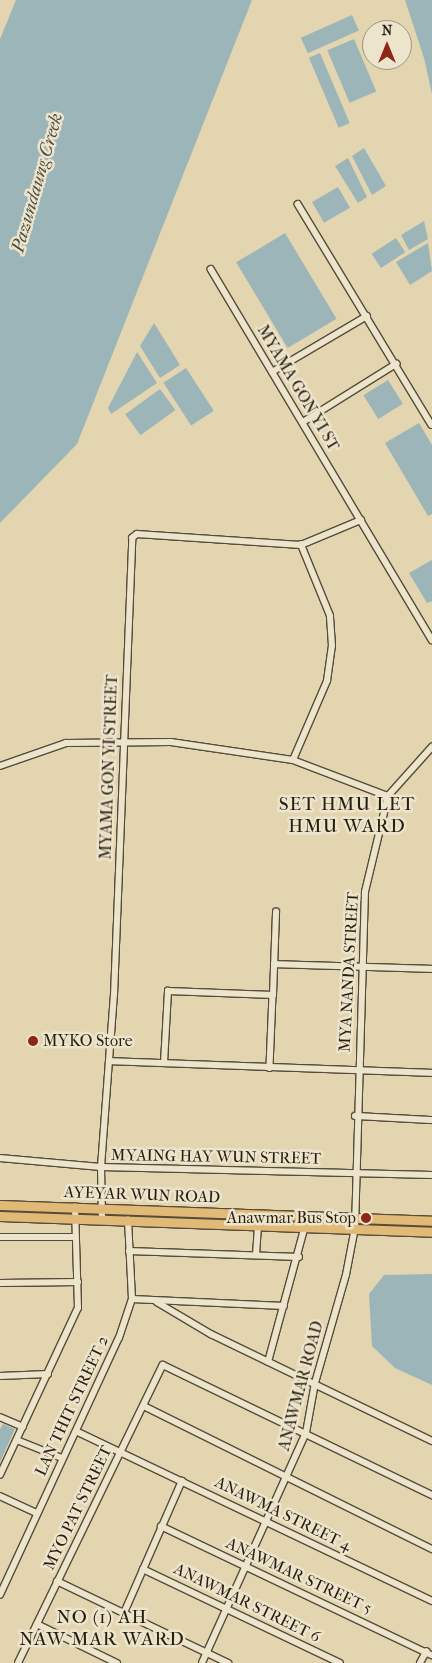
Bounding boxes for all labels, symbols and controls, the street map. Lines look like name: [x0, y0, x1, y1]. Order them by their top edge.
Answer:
north arrow: [362, 20, 412, 70]
text: N: [382, 22, 392, 39]
water label: Pazundaung Creek: [8, 111, 68, 255]
street label: MYAMA GON YI ST: [253, 322, 343, 454]
street label: MYAMA GON YI STREET: [96, 674, 122, 860]
district label: SET HMU LET HMU WARD: [277, 794, 417, 838]
street label: MYA NANDA STREET: [335, 892, 363, 1052]
place label: MYKO Store: [43, 1031, 133, 1051]
marker: MYKO Store: [27, 1035, 39, 1047]
street label: MYAING HAY WUN STREET: [111, 1146, 321, 1168]
street label: AYEYAR WUN ROAD: [64, 1183, 220, 1207]
place label: Anawmar Bus Stop: [227, 1208, 356, 1228]
marker: Anawmar Bus Stop: [360, 1212, 372, 1224]
street label: ANAWMAR ROAD: [274, 1319, 328, 1453]
street label: LAN THIT STREET 2: [31, 1333, 113, 1479]
street label: MYO PAT STREET: [40, 1443, 116, 1573]
street label: ANAWMA STREET 4: [212, 1473, 354, 1555]
street label: ANAWMAR STREET 5: [223, 1534, 375, 1618]
street label: ANAWMAR STREET 6: [171, 1559, 323, 1647]
district label: NO (1) AH NAW MAR WARD: [18, 1607, 186, 1651]

